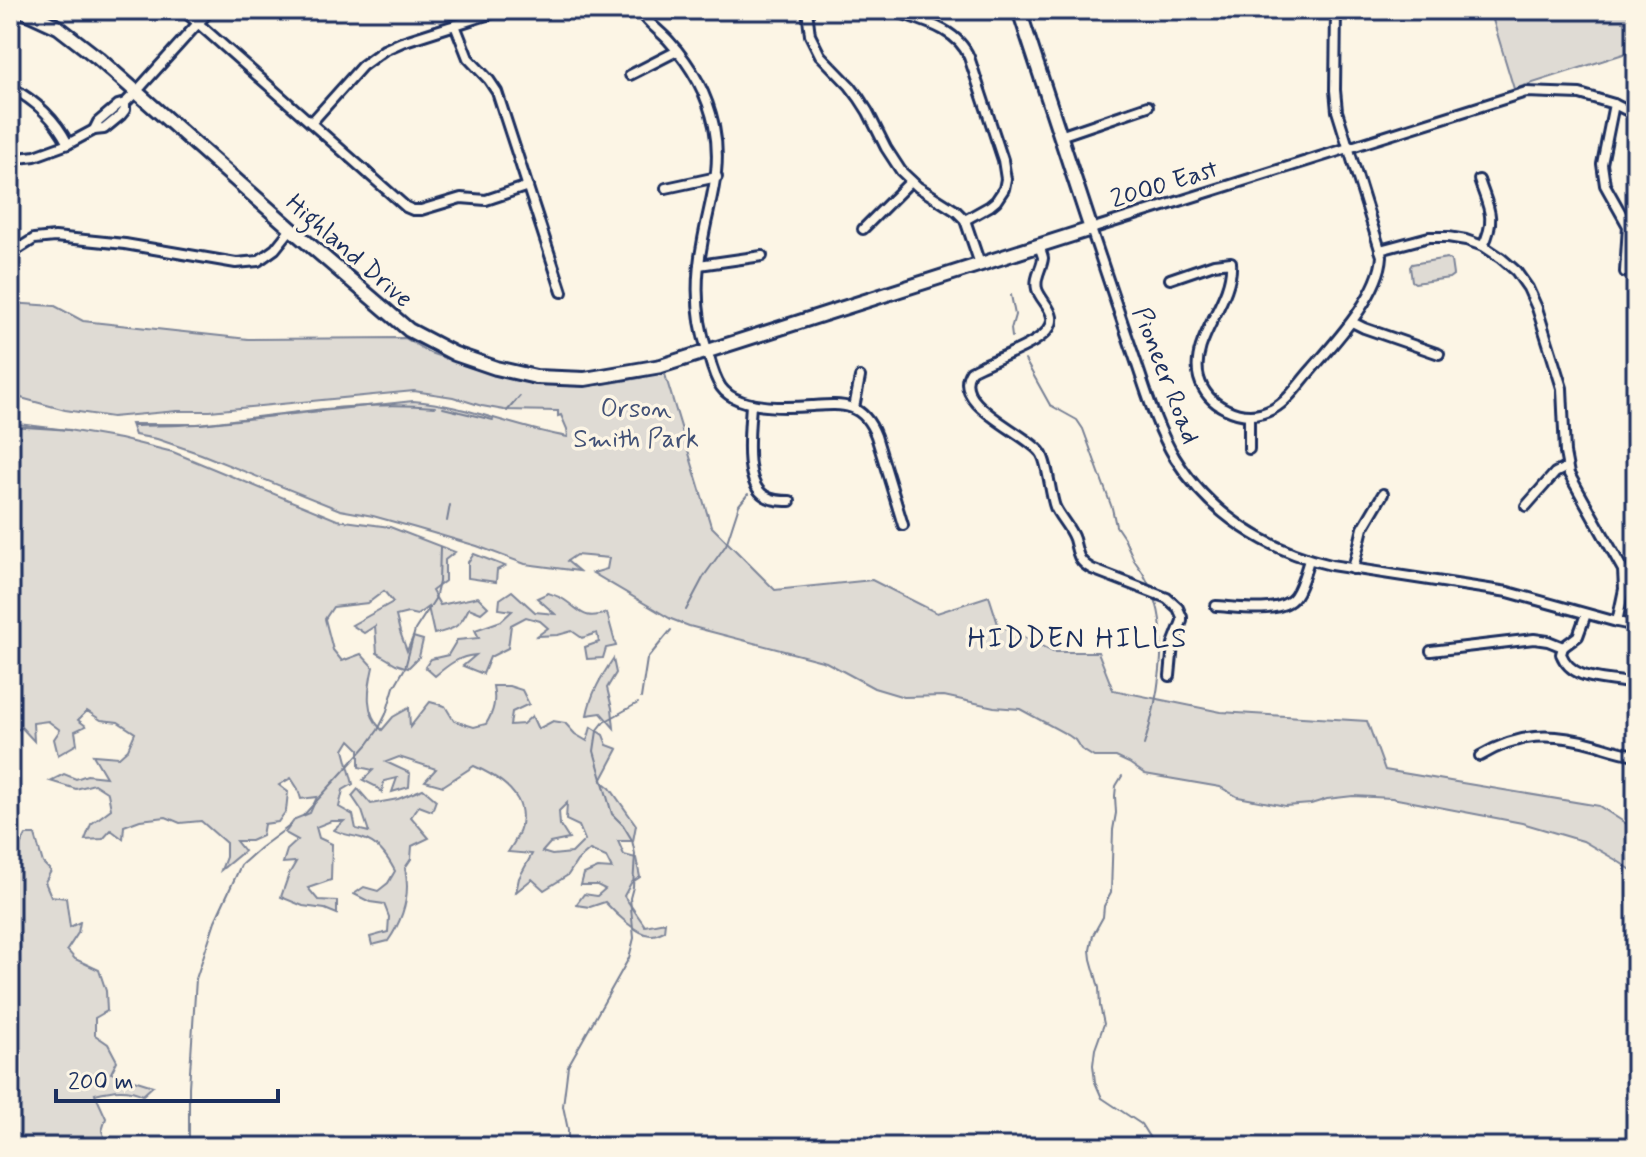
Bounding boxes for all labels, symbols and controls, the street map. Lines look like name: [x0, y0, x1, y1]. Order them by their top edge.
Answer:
street label: 2000 East: [1107, 152, 1222, 217]
street label: Highland Drive: [276, 187, 420, 318]
street label: Pioneer Road: [1123, 302, 1207, 449]
park label: Orson Smith Park: [573, 393, 699, 457]
district label: HIDDEN HILLS: [967, 621, 1189, 658]
scale bar: [56, 1053, 278, 1103]
text: 200 m: [68, 1067, 134, 1098]

